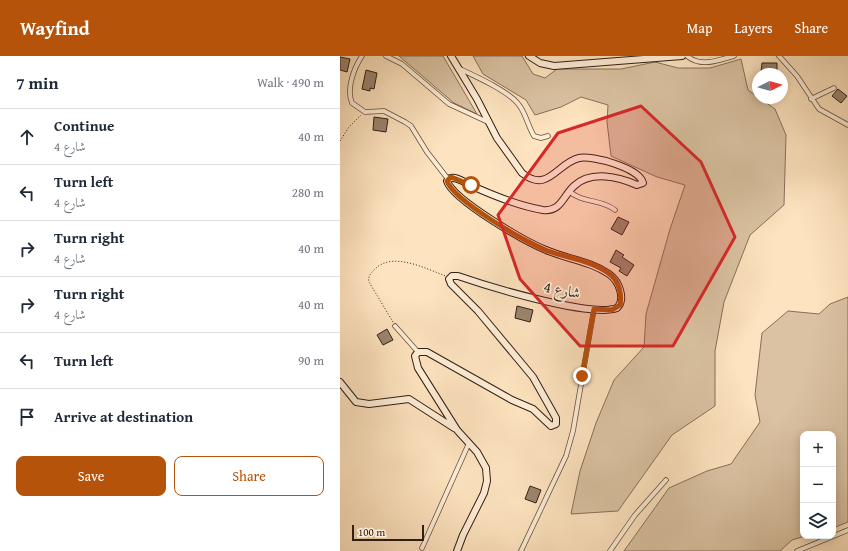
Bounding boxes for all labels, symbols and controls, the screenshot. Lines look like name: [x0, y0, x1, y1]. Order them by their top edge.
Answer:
text: Wayfind: [20, 14, 90, 42]
text: Map: [687, 18, 713, 38]
text: Layers: [735, 18, 773, 38]
text: Share: [795, 18, 828, 38]
north arrow: [752, 68, 788, 104]
text: 7 min: [16, 70, 58, 95]
text: Walk · 490 m: [257, 73, 324, 92]
text: Continue: [54, 115, 115, 136]
icon: ahead: [16, 126, 38, 148]
text: 40 m: [298, 127, 324, 146]
text: شارع 4: [54, 137, 86, 156]
text: Turn left: [54, 171, 113, 192]
route start: [462, 176, 480, 194]
icon: left: [16, 182, 38, 204]
text: 280 m: [292, 183, 324, 202]
text: شارع 4: [54, 193, 86, 212]
text: Turn right: [54, 227, 125, 248]
icon: right: [16, 238, 38, 260]
text: 40 m: [298, 239, 324, 258]
text: شارع 4: [54, 249, 86, 268]
street label: شارع 4: [542, 276, 582, 306]
text: Turn right: [54, 283, 125, 304]
icon: right: [16, 294, 38, 316]
text: 40 m: [298, 295, 324, 314]
text: شارع 4: [54, 305, 86, 324]
icon: left: [16, 350, 38, 372]
text: Turn left: [54, 350, 113, 371]
text: 90 m: [298, 351, 324, 370]
route end: [573, 367, 591, 385]
icon: arrive: [16, 406, 38, 428]
text: Arrive at destination: [54, 406, 193, 427]
map controls: [800, 431, 836, 539]
button: +: [800, 431, 836, 467]
button: Save: [16, 456, 166, 496]
button: Share: [174, 456, 324, 496]
button: −: [800, 467, 836, 503]
button: layers: [800, 503, 836, 539]
scale bar: [352, 523, 424, 542]
text: 100 m: [358, 524, 385, 540]

